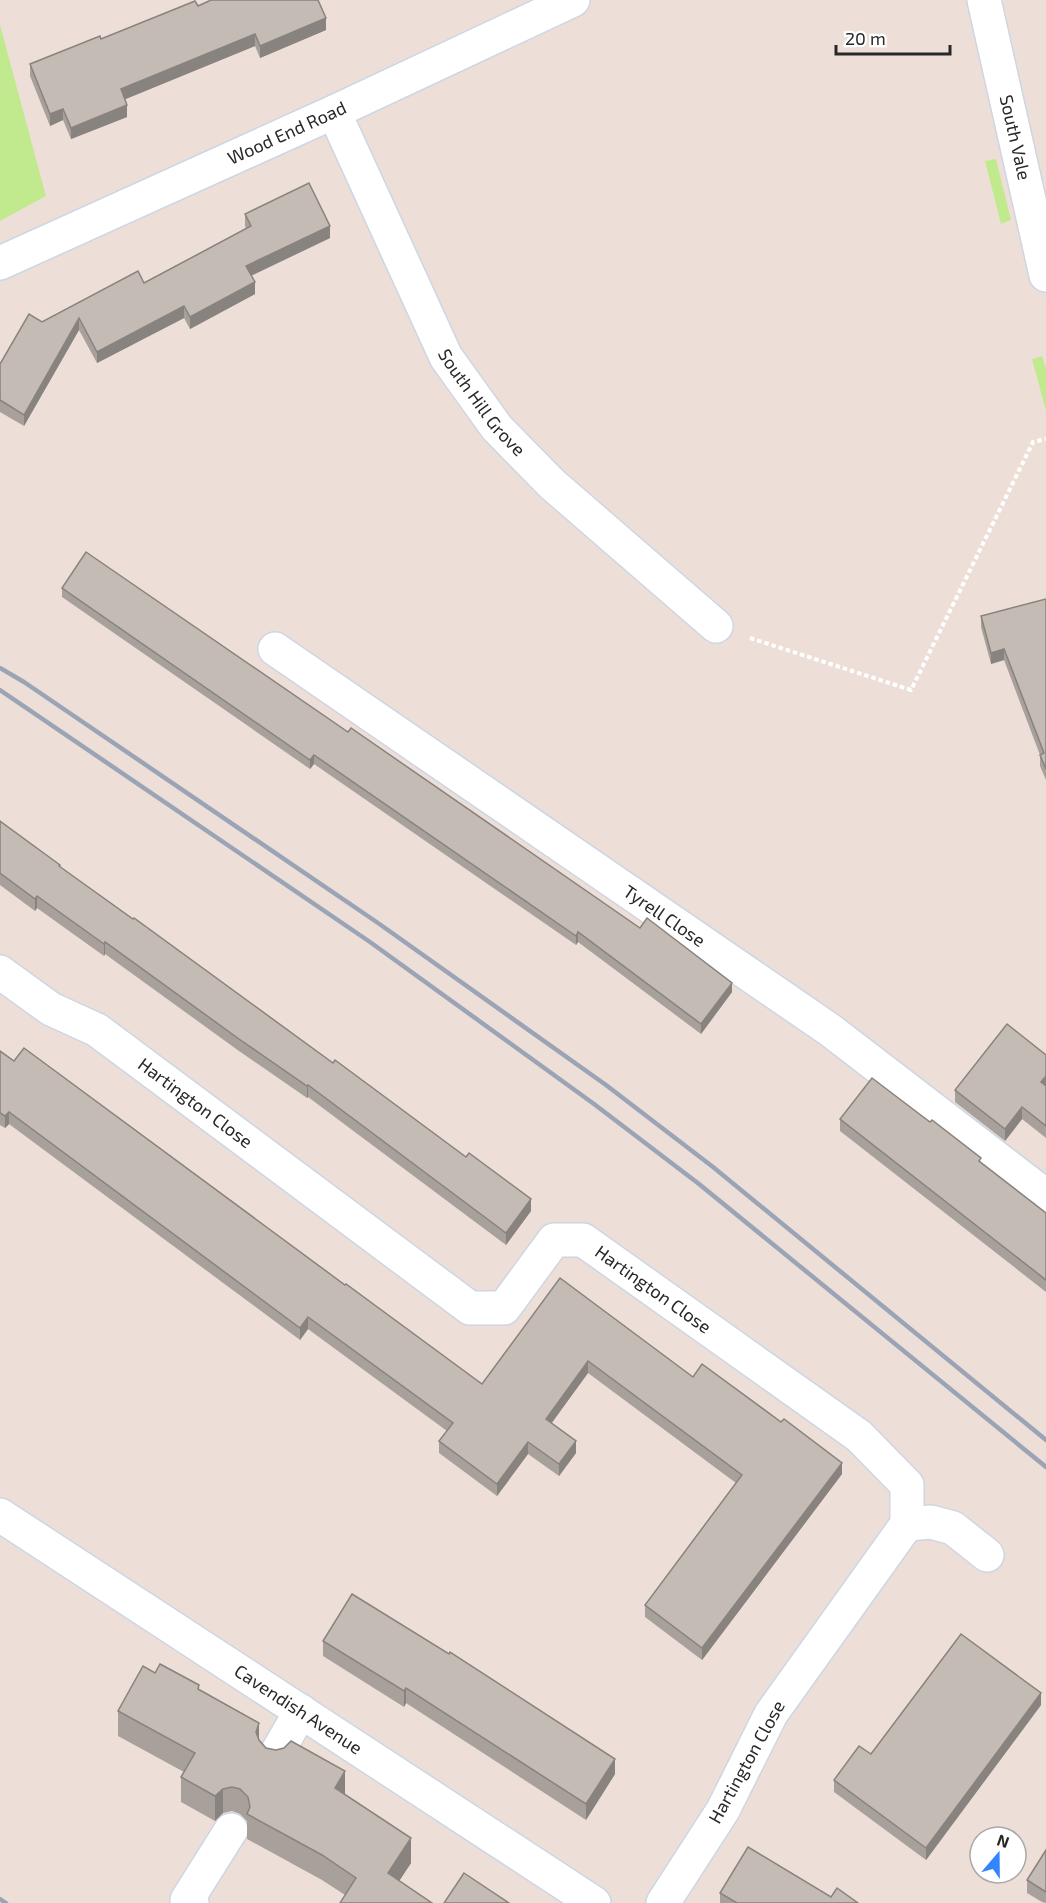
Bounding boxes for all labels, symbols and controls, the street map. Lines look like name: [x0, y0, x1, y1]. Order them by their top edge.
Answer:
scale bar: [836, 18, 950, 56]
text: 20 m: [845, 27, 886, 49]
street label: South Vale: [996, 93, 1036, 182]
street label: Wood End Road: [224, 96, 350, 169]
street label: South Hill Grove: [434, 345, 530, 460]
street label: Tyrell Close: [620, 880, 710, 951]
street label: Hartington Close: [134, 1053, 257, 1152]
street label: Hartington Close: [591, 1240, 716, 1338]
street label: Cavendish Avenue: [231, 1659, 367, 1759]
street label: Hartington Close: [703, 1696, 789, 1827]
north arrow: [968, 1825, 1028, 1885]
text: N: [995, 1830, 1012, 1851]

